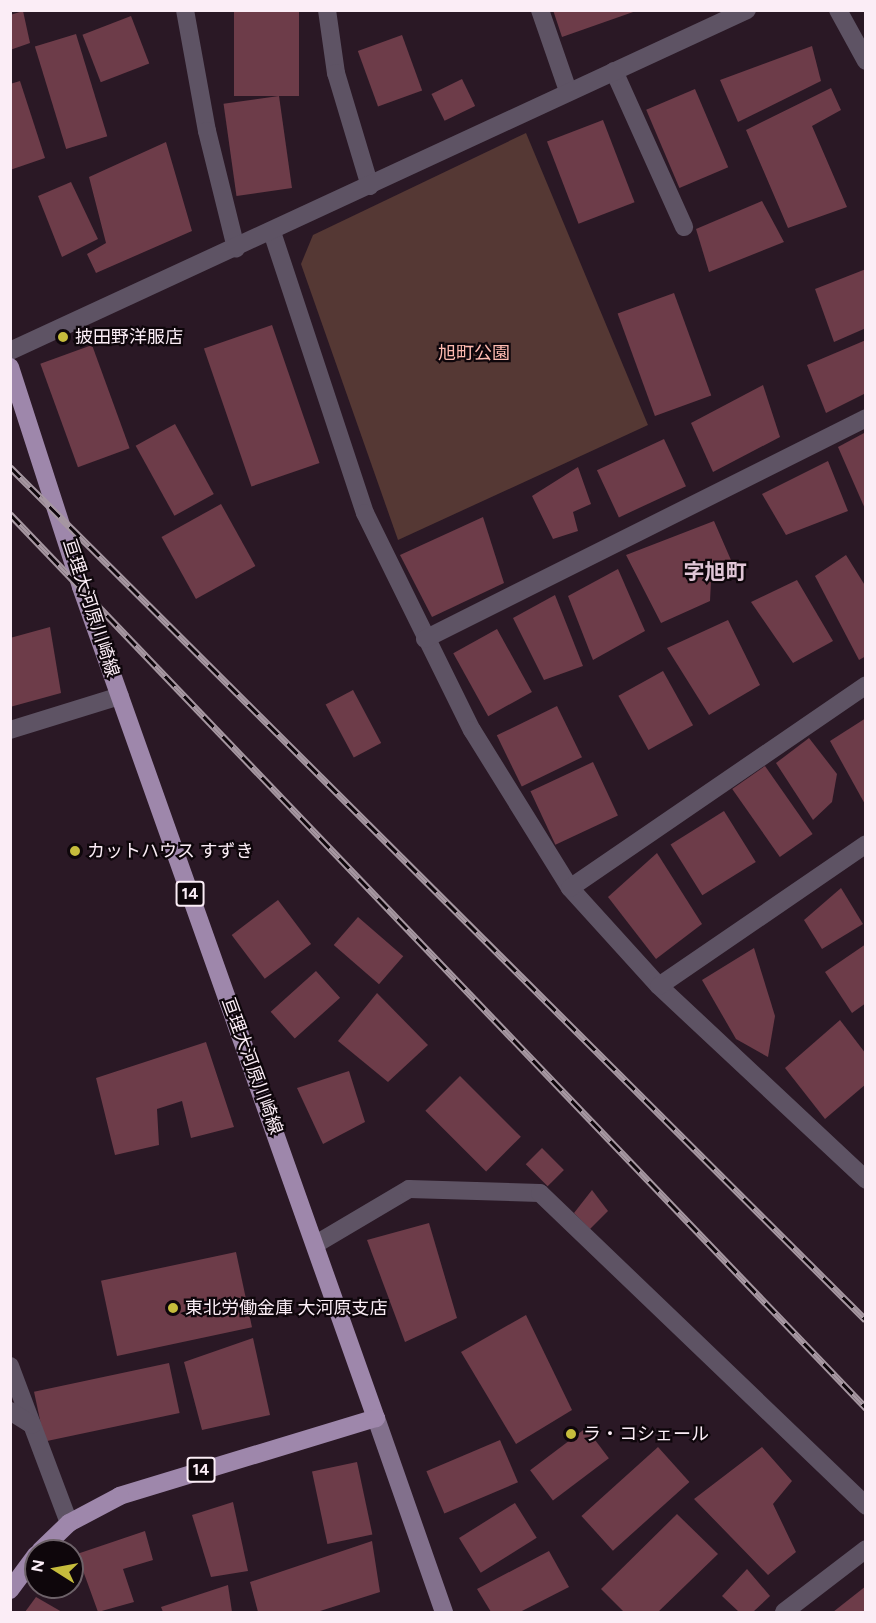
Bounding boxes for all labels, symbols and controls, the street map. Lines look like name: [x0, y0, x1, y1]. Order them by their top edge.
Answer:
place label: 披田野洋服店: [75, 326, 183, 348]
marker: 披田野洋服店: [56, 330, 70, 344]
park label: 旭町公園: [438, 342, 510, 364]
street label: 亘理大河原川崎線: [58, 536, 124, 680]
district label: 字旭町: [684, 559, 746, 585]
place label: カットハウス すずき: [87, 840, 253, 862]
marker: カットハウス すずき: [68, 844, 82, 858]
road number: 14: [175, 881, 205, 907]
street label: 亘理大河原川崎線: [217, 995, 287, 1137]
place label: 東北労働金庫 大河原支店: [185, 1297, 387, 1319]
marker: 東北労働金庫 大河原支店: [166, 1301, 180, 1315]
place label: ラ・コシェール: [583, 1423, 709, 1445]
marker: ラ・コシェール: [564, 1427, 578, 1441]
road number: 14: [186, 1457, 216, 1483]
north arrow: [24, 1539, 84, 1599]
text: N: [27, 1558, 48, 1574]

